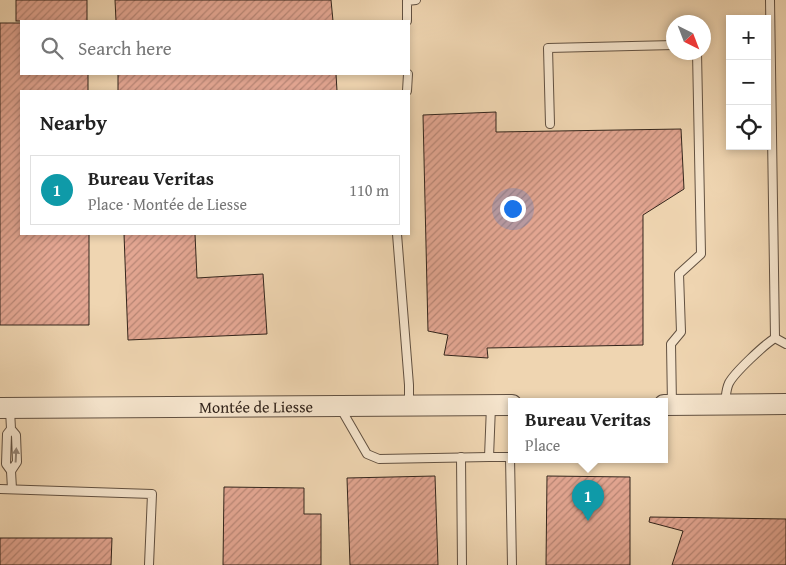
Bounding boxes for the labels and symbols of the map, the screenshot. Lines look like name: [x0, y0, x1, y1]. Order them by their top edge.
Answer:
north arrow: [666, 15, 711, 60]
your location: [500, 196, 526, 222]
street label: Montée de Liesse: [199, 394, 313, 419]
one-way arrow: [12, 446, 20, 462]
pin: 1: [572, 480, 604, 521]

